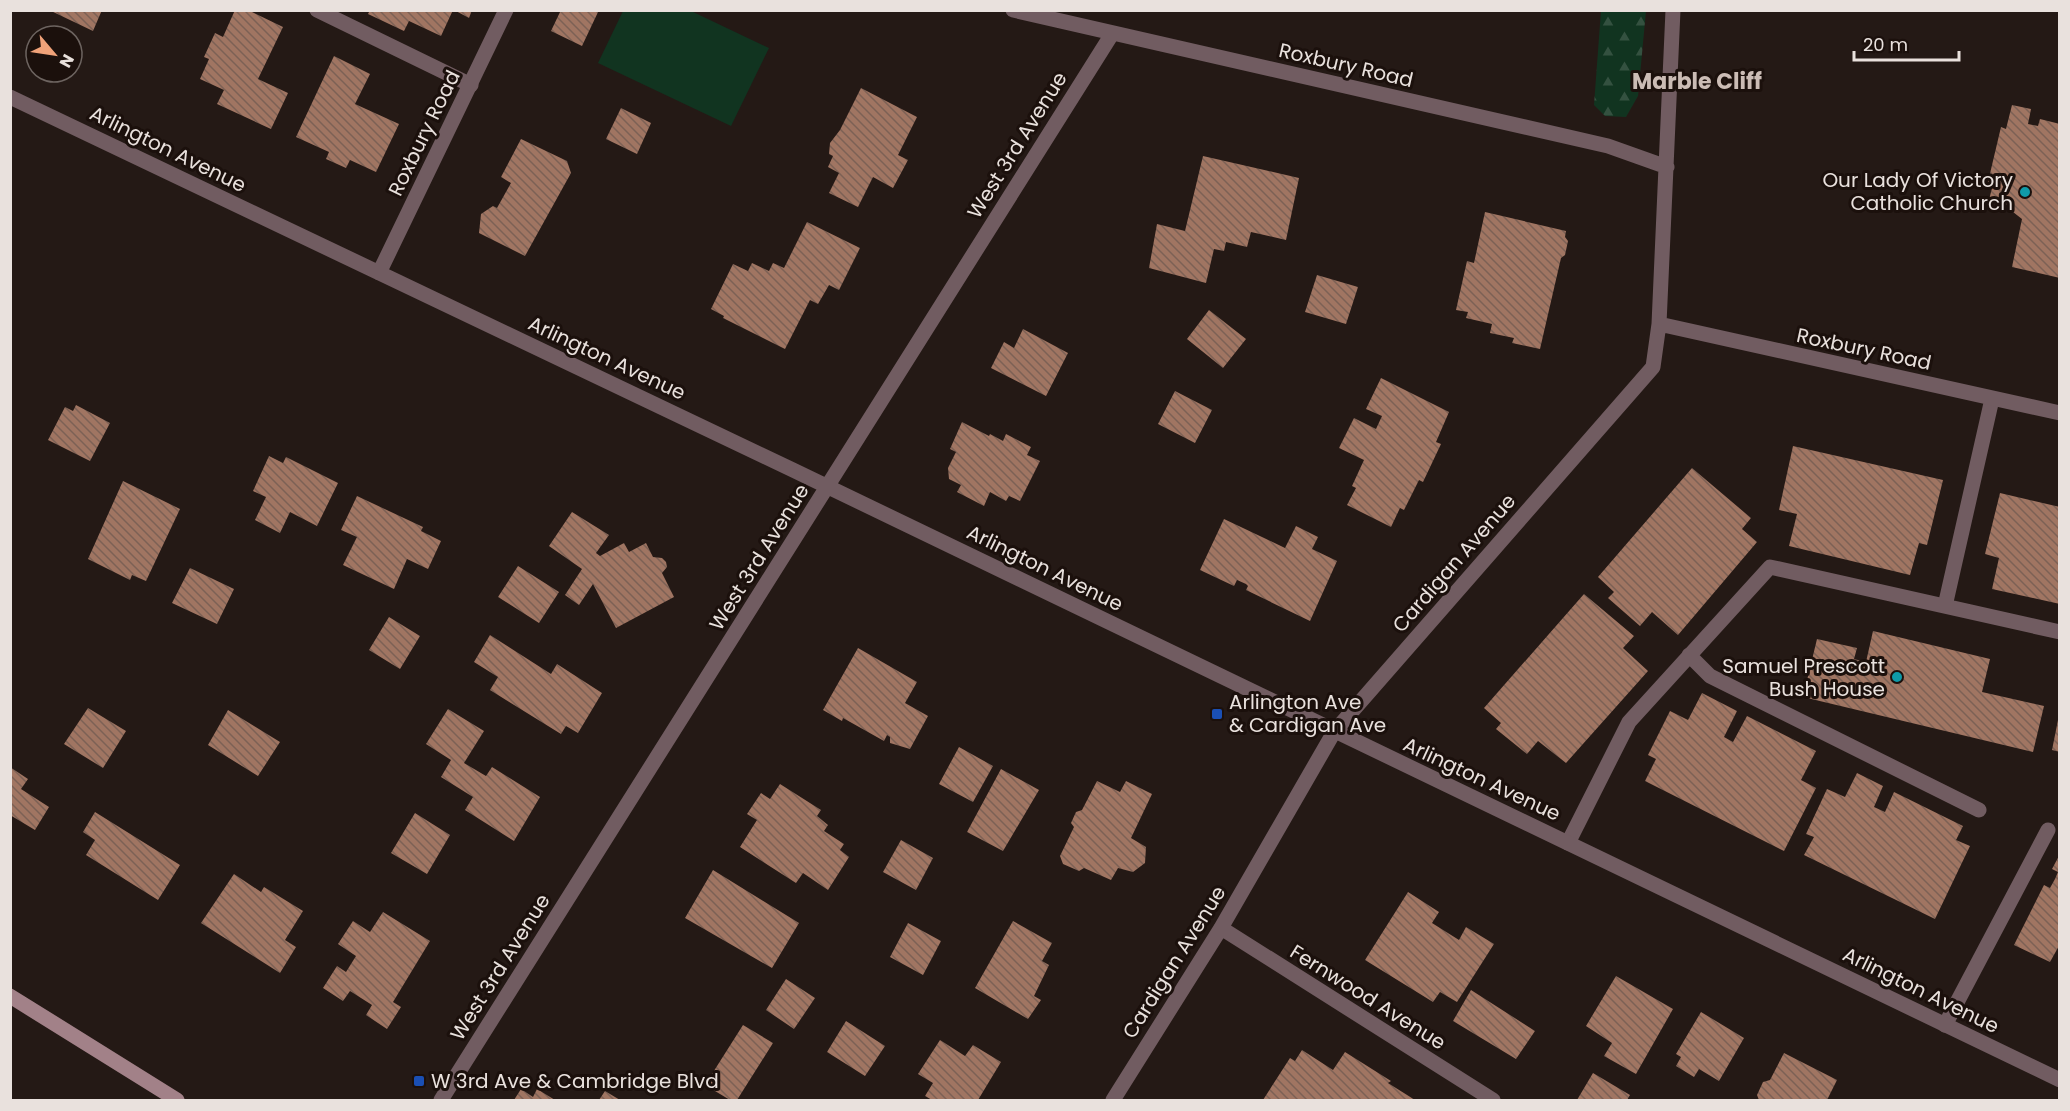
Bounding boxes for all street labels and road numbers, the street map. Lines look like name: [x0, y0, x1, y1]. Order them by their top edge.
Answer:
street label: Roxbury Road: [1276, 36, 1416, 94]
street label: Roxbury Road: [381, 65, 467, 201]
street label: West 3rd Avenue: [961, 66, 1073, 224]
street label: Arlington Avenue: [85, 99, 251, 199]
street label: Arlington Avenue: [524, 309, 690, 407]
street label: Roxbury Road: [1794, 321, 1934, 377]
street label: West 3rd Avenue: [703, 478, 815, 636]
street label: Cardigan Avenue: [1386, 488, 1522, 638]
street label: Arlington Avenue: [962, 518, 1128, 618]
street label: Arlington Avenue: [1399, 730, 1565, 828]
street label: Cardigan Avenue: [1116, 880, 1232, 1044]
street label: West 3rd Avenue: [444, 888, 556, 1046]
street label: Fernwood Avenue: [1285, 938, 1451, 1056]
street label: Arlington Avenue: [1838, 940, 2004, 1040]

